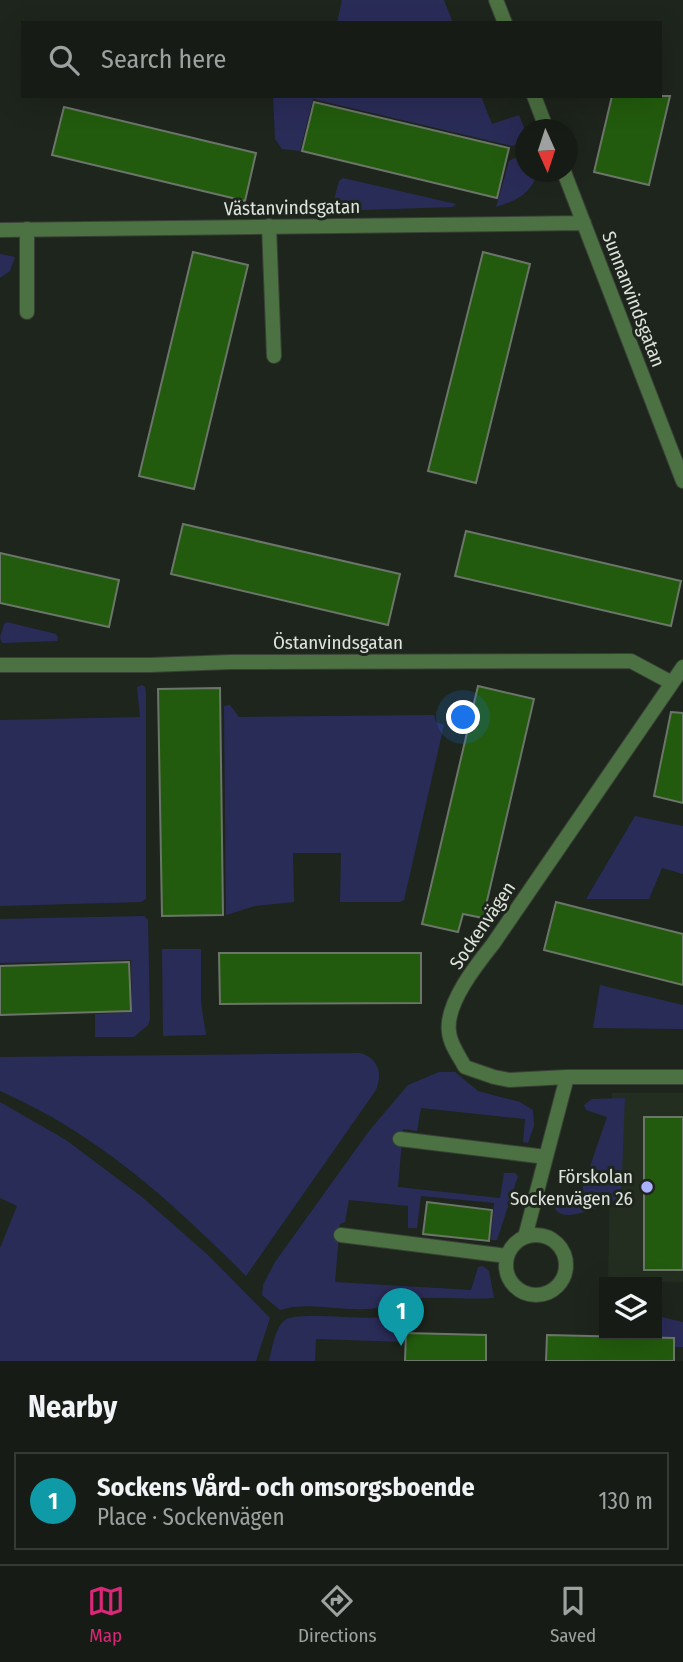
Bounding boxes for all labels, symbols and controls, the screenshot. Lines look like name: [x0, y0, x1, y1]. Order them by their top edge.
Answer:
search box: [21, 21, 662, 98]
icon: search: [45, 41, 83, 79]
text: Search here: [101, 44, 226, 75]
north arrow: [515, 119, 578, 182]
street label: Västanvindsgatan: [224, 195, 360, 220]
street label: Sunnanvindsgatan: [597, 228, 670, 370]
street label: Östanvindsgatan: [273, 631, 403, 654]
your location: [446, 700, 480, 734]
street label: Sockenvägen: [445, 877, 520, 974]
place label: Förskolan Sockenvägen 26: [510, 1165, 633, 1210]
marker: Förskolan Sockenvägen 26: [639, 1179, 655, 1195]
map controls: [599, 1277, 662, 1340]
button: layers: [599, 1277, 662, 1340]
pin: 1: [378, 1288, 424, 1346]
text: Nearby: [28, 1389, 117, 1425]
text: Sockens Vård- och omsorgsboende: [97, 1472, 475, 1503]
text: 1: [48, 1487, 58, 1515]
text: 130 m: [599, 1487, 653, 1515]
text: Place · Sockenvägen: [97, 1503, 285, 1531]
tab: Map: [87, 1582, 125, 1647]
tab: Directions: [298, 1582, 377, 1647]
tab: Saved: [550, 1582, 596, 1647]

